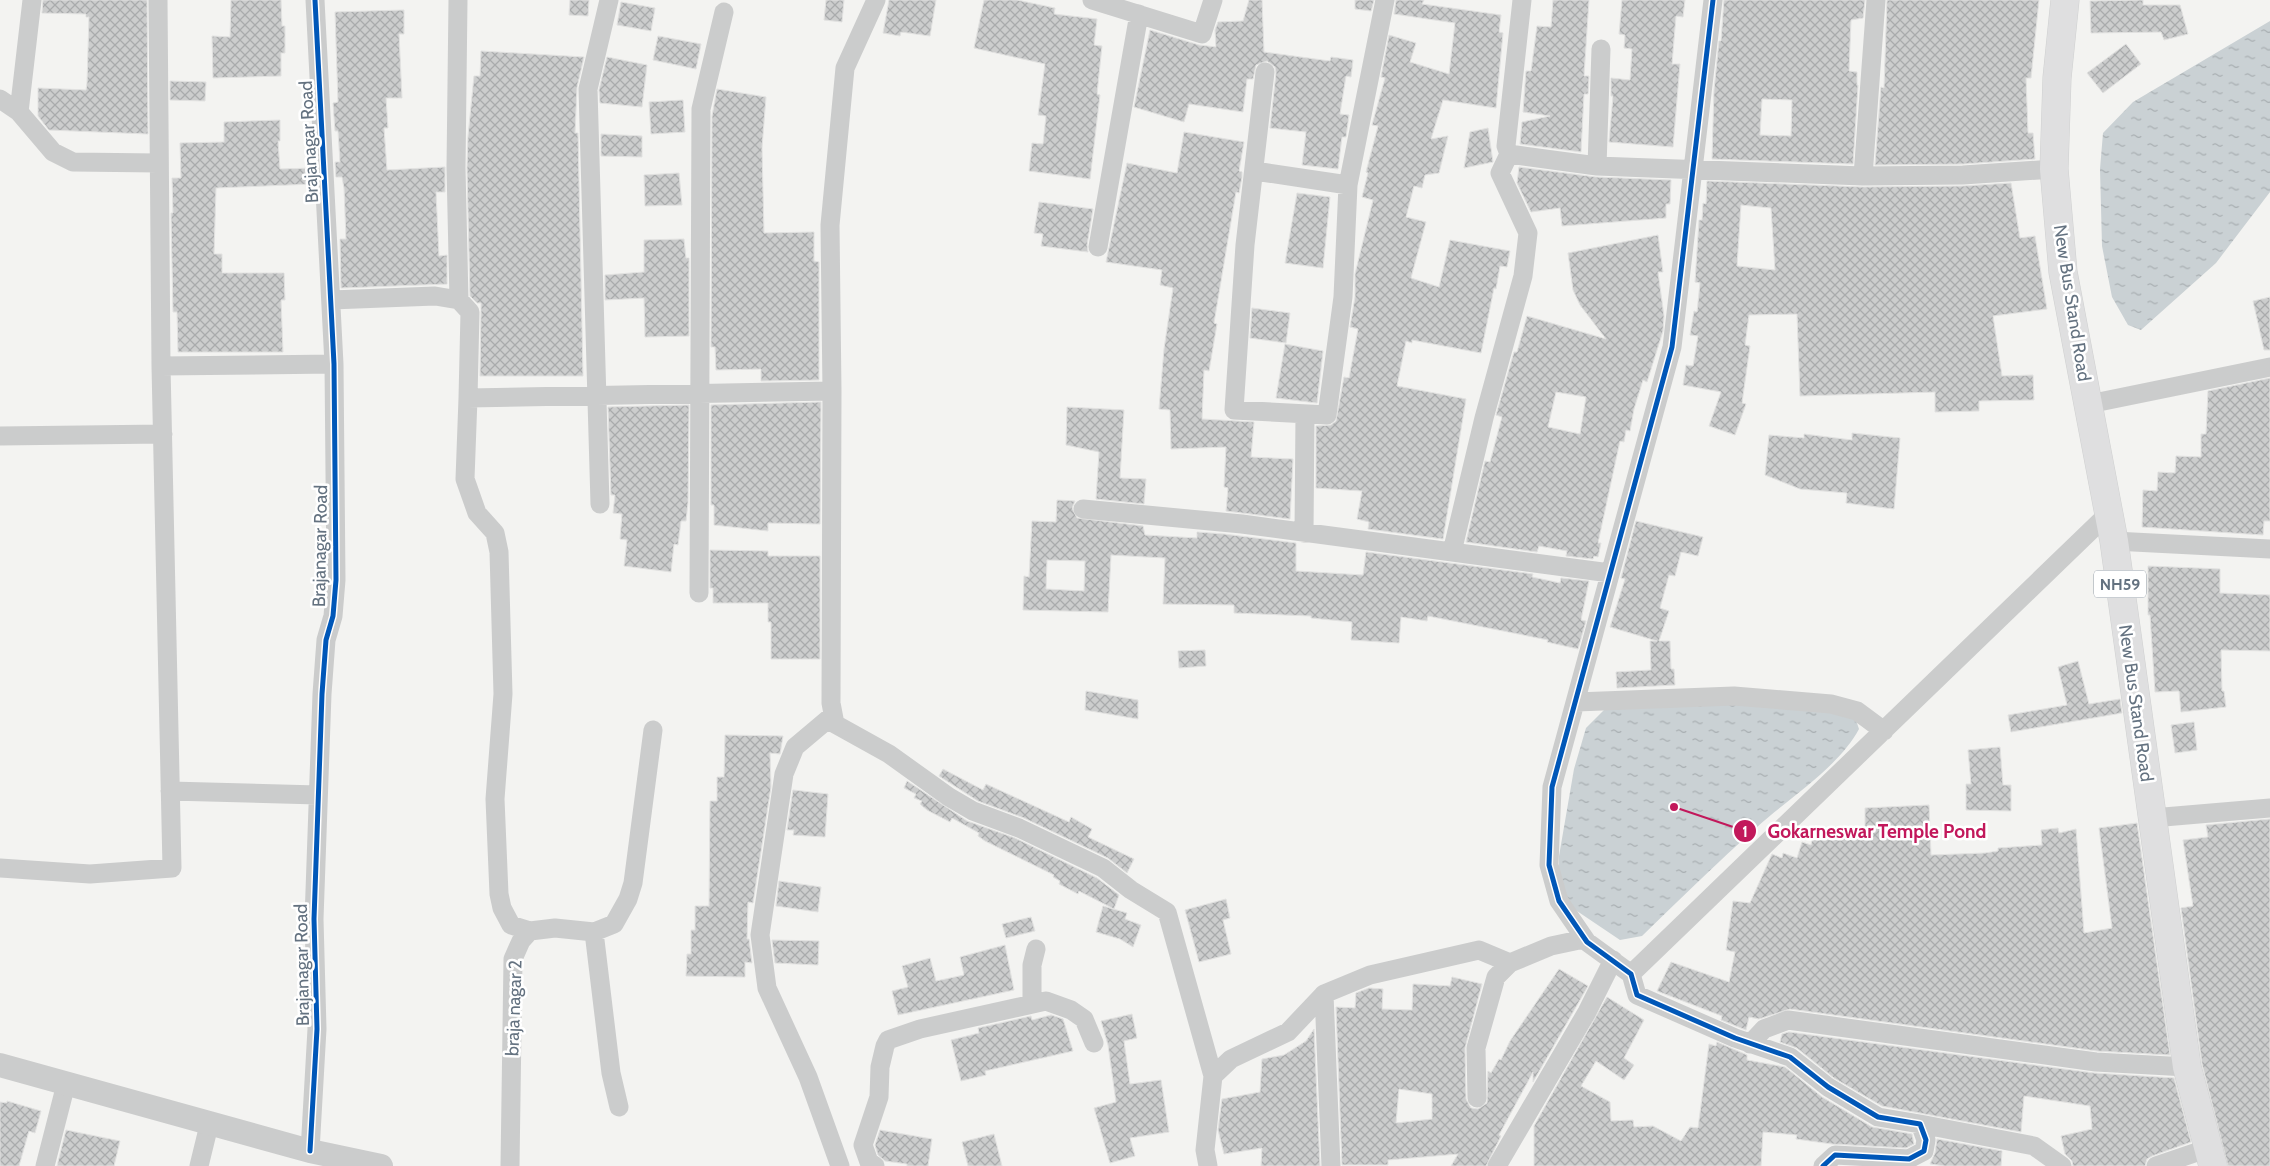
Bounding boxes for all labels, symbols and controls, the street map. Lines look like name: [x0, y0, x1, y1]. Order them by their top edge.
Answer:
street label: Brajanagar Road: [295, 80, 323, 204]
street label: New Bus Stand Road: [2049, 223, 2095, 383]
street label: Brajanagar Road: [308, 485, 332, 607]
road number: NH59: [2094, 570, 2146, 598]
street label: New Bus Stand Road: [2114, 623, 2158, 783]
callout: Gokarneswar Temple Pond: [1732, 814, 1996, 848]
text: Gokarneswar Temple Pond: [1768, 820, 1986, 843]
text: 1: [1742, 823, 1748, 841]
street label: Brajanagar Road: [290, 904, 314, 1026]
street label: braja nagar 2: [501, 960, 527, 1056]

